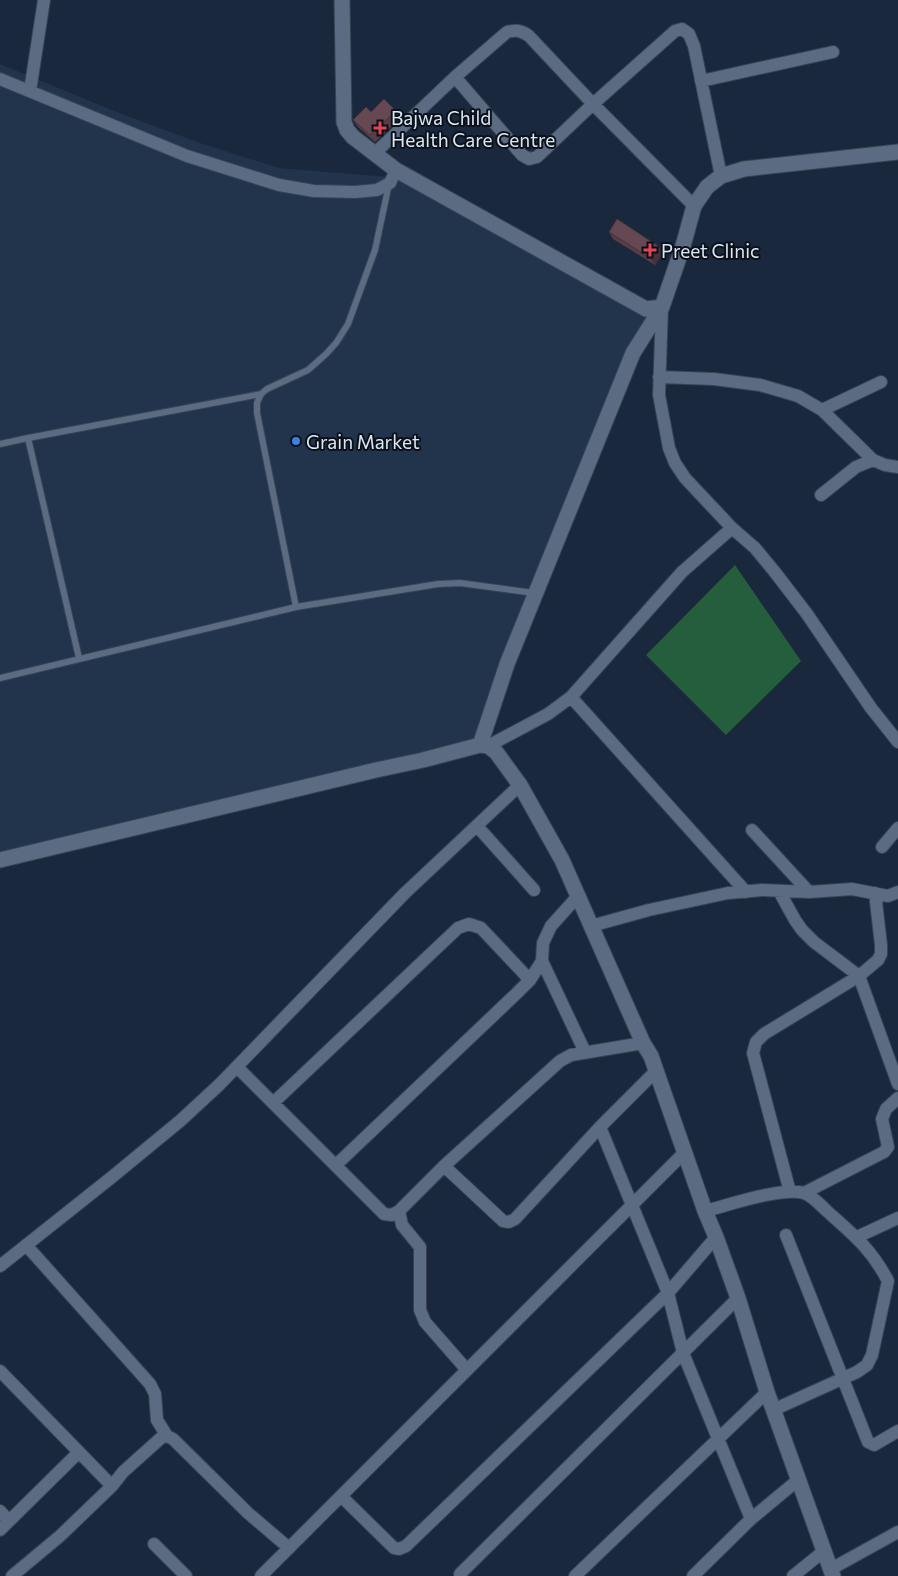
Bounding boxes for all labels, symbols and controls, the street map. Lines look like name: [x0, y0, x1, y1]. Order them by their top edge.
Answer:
place label: Bajwa Child Health Care Centre: [391, 106, 555, 151]
marker: Bajwa Child Health Care Centre: [373, 121, 387, 135]
place label: Preet Clinic: [661, 239, 759, 262]
marker: Preet Clinic: [643, 243, 657, 257]
place label: Grain Market: [306, 430, 420, 453]
marker: Grain Market: [290, 435, 302, 447]

